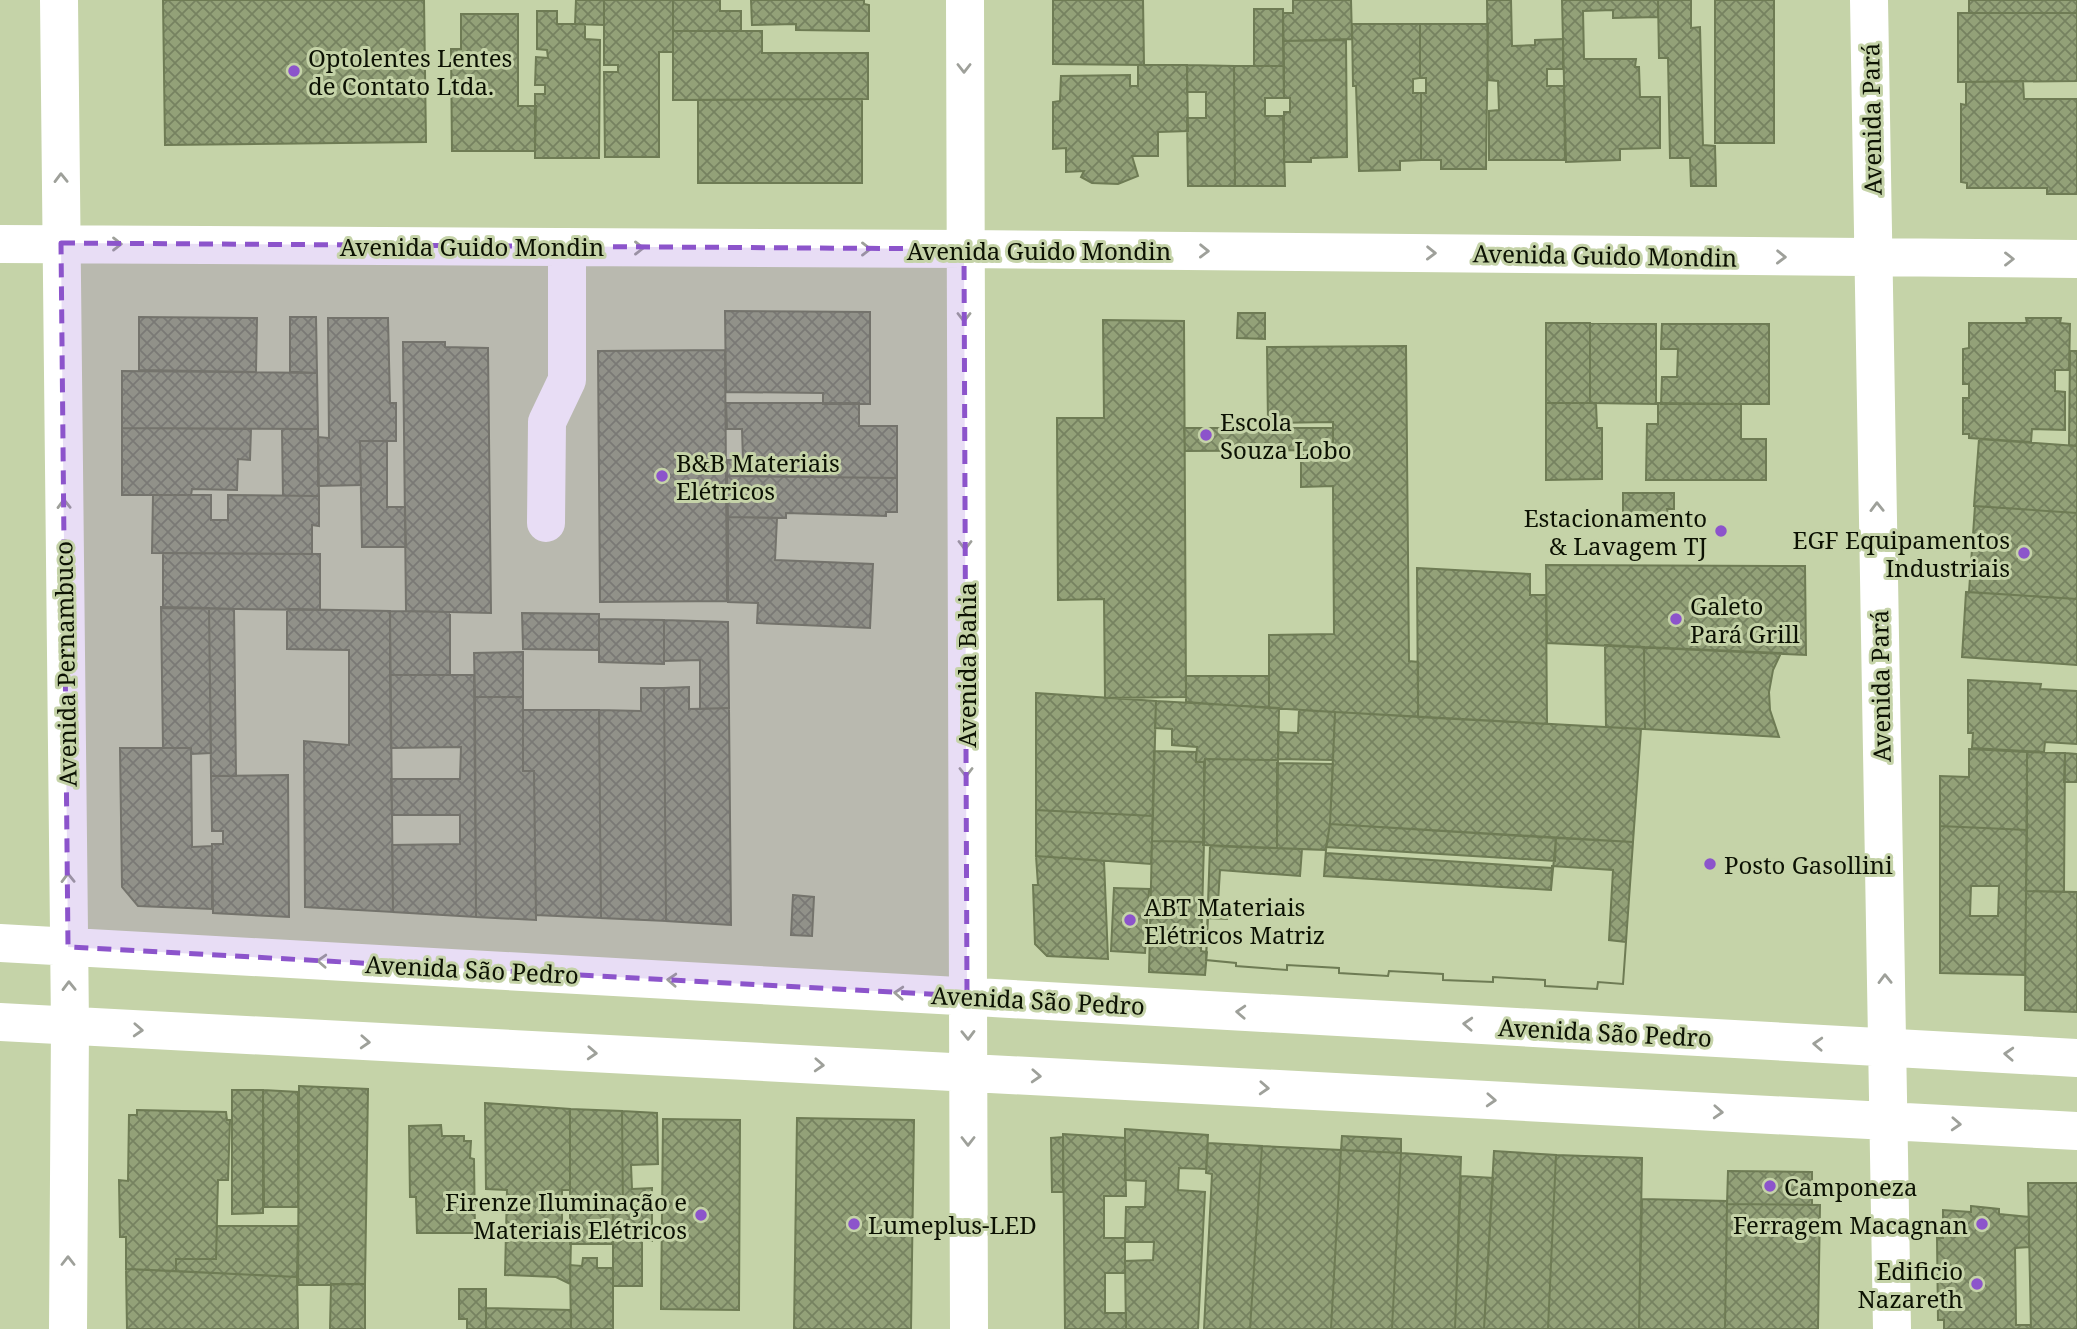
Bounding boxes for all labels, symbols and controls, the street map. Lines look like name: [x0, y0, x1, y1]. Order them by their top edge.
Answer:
place label: Optolentes Lentes de Contato Ltda.: [308, 41, 512, 102]
street label: Avenida Pará: [1853, 43, 1889, 195]
marker: Optolentes Lentes de Contato Ltda.: [286, 63, 302, 79]
one-way arrow: [956, 63, 972, 74]
one-way arrow: [53, 173, 69, 183]
street label: Avenida Guido Mondin: [340, 230, 604, 263]
street label: Avenida Guido Mondin: [907, 234, 1171, 267]
one-way arrow: [112, 236, 123, 252]
street label: Avenida Guido Mondin: [1472, 236, 1738, 274]
one-way arrow: [633, 240, 644, 255]
one-way arrow: [861, 241, 872, 257]
one-way arrow: [1199, 243, 1209, 259]
one-way arrow: [1426, 246, 1437, 261]
one-way arrow: [1776, 249, 1787, 264]
one-way arrow: [2003, 251, 2014, 266]
one-way arrow: [956, 313, 972, 323]
place label: Escola Souza Lobo: [1220, 405, 1352, 466]
marker: Escola Souza Lobo: [1198, 427, 1214, 443]
place label: B&B Materiais Elétricos: [676, 446, 840, 507]
marker: B&B Materiais Elétricos: [654, 468, 670, 484]
one-way arrow: [56, 498, 72, 509]
place label: Estacionamento & Lavagem TJ: [1524, 501, 1707, 562]
one-way arrow: [1869, 501, 1885, 511]
marker: Estacionamento & Lavagem TJ: [1713, 523, 1729, 539]
place label: EGF Equipamentos Industriais: [1793, 523, 2010, 584]
one-way arrow: [957, 540, 973, 551]
street label: Avenida Pernambuco: [46, 541, 84, 787]
marker: EGF Equipamentos Industriais: [2016, 545, 2032, 561]
street label: Avenida Bahia: [950, 582, 983, 748]
place label: Galeto Pará Grill: [1690, 589, 1800, 650]
street label: Avenida Pará: [1862, 610, 1898, 762]
marker: Galeto Pará Grill: [1668, 611, 1684, 627]
one-way arrow: [958, 768, 974, 778]
place label: Posto Gasollini: [1724, 848, 1893, 881]
marker: Posto Gasollini: [1702, 856, 1718, 872]
one-way arrow: [60, 873, 75, 884]
place label: ABT Materiais Elétricos Matriz: [1144, 890, 1325, 951]
marker: ABT Materiais Elétricos Matriz: [1122, 912, 1138, 928]
street label: Avenida São Pedro: [364, 947, 580, 991]
one-way arrow: [316, 953, 327, 968]
one-way arrow: [666, 973, 677, 988]
one-way arrow: [1877, 973, 1893, 984]
street label: Avenida São Pedro: [930, 978, 1146, 1022]
one-way arrow: [61, 981, 77, 991]
one-way arrow: [893, 985, 904, 1000]
one-way arrow: [1235, 1004, 1246, 1019]
street label: Avenida São Pedro: [1497, 1010, 1713, 1054]
one-way arrow: [1463, 1017, 1474, 1032]
one-way arrow: [132, 1022, 143, 1037]
one-way arrow: [960, 1029, 975, 1040]
one-way arrow: [360, 1034, 371, 1049]
one-way arrow: [1812, 1036, 1823, 1051]
one-way arrow: [587, 1046, 598, 1061]
one-way arrow: [2003, 1047, 2014, 1062]
one-way arrow: [814, 1058, 825, 1073]
one-way arrow: [1031, 1069, 1042, 1084]
one-way arrow: [1258, 1080, 1269, 1095]
one-way arrow: [1485, 1092, 1496, 1107]
one-way arrow: [1713, 1104, 1724, 1119]
one-way arrow: [1951, 1117, 1962, 1132]
one-way arrow: [960, 1137, 976, 1147]
place label: Camponeza: [1784, 1170, 1918, 1203]
marker: Camponeza: [1762, 1178, 1778, 1194]
place label: Firenze Iluminação e Materiais Elétricos: [445, 1185, 687, 1246]
marker: Firenze Iluminação e Materiais Elétricos: [693, 1207, 709, 1223]
place label: Lumeplus-LED: [868, 1208, 1037, 1241]
place label: Ferragem Macagnan: [1733, 1208, 1968, 1241]
marker: Lumeplus-LED: [846, 1216, 862, 1232]
marker: Ferragem Macagnan: [1974, 1216, 1990, 1232]
place label: Edificio Nazareth: [1858, 1254, 1963, 1315]
one-way arrow: [60, 1255, 76, 1266]
marker: Edificio Nazareth: [1969, 1276, 1985, 1292]

